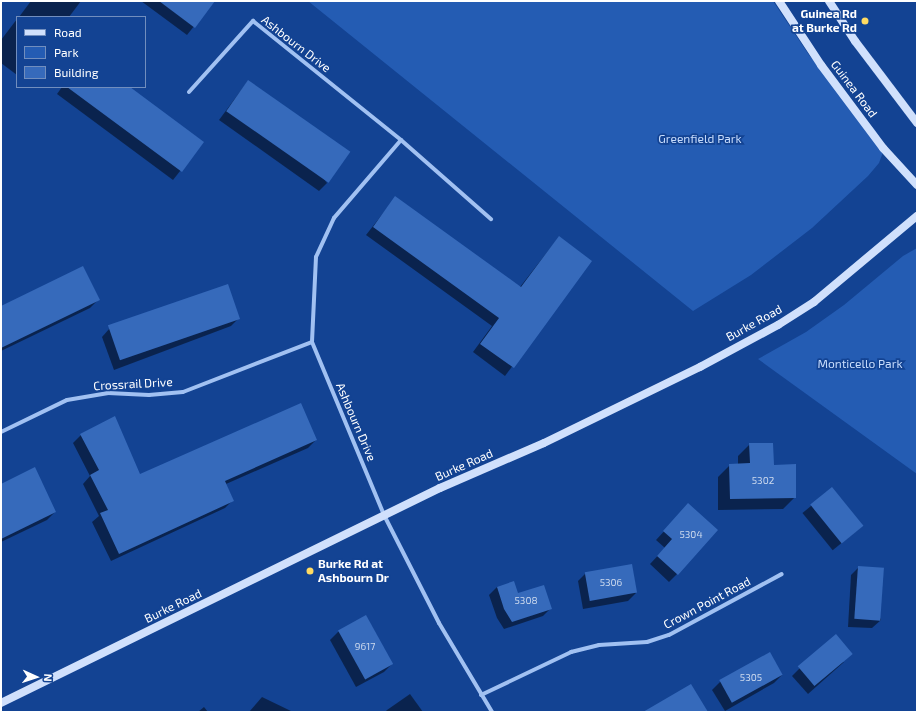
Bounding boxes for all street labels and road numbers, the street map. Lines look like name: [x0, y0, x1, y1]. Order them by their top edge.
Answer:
street label: Ashbourn Drive: [258, 12, 334, 76]
street label: Guinea Road: [828, 58, 880, 120]
street label: Burke Road: [723, 302, 785, 344]
street label: Crossrail Drive: [93, 375, 173, 393]
street label: Ashbourn Drive: [333, 381, 379, 463]
street label: Burke Road: [433, 446, 495, 484]
street label: Crown Point Road: [661, 574, 753, 632]
street label: Burke Road: [142, 586, 204, 626]

